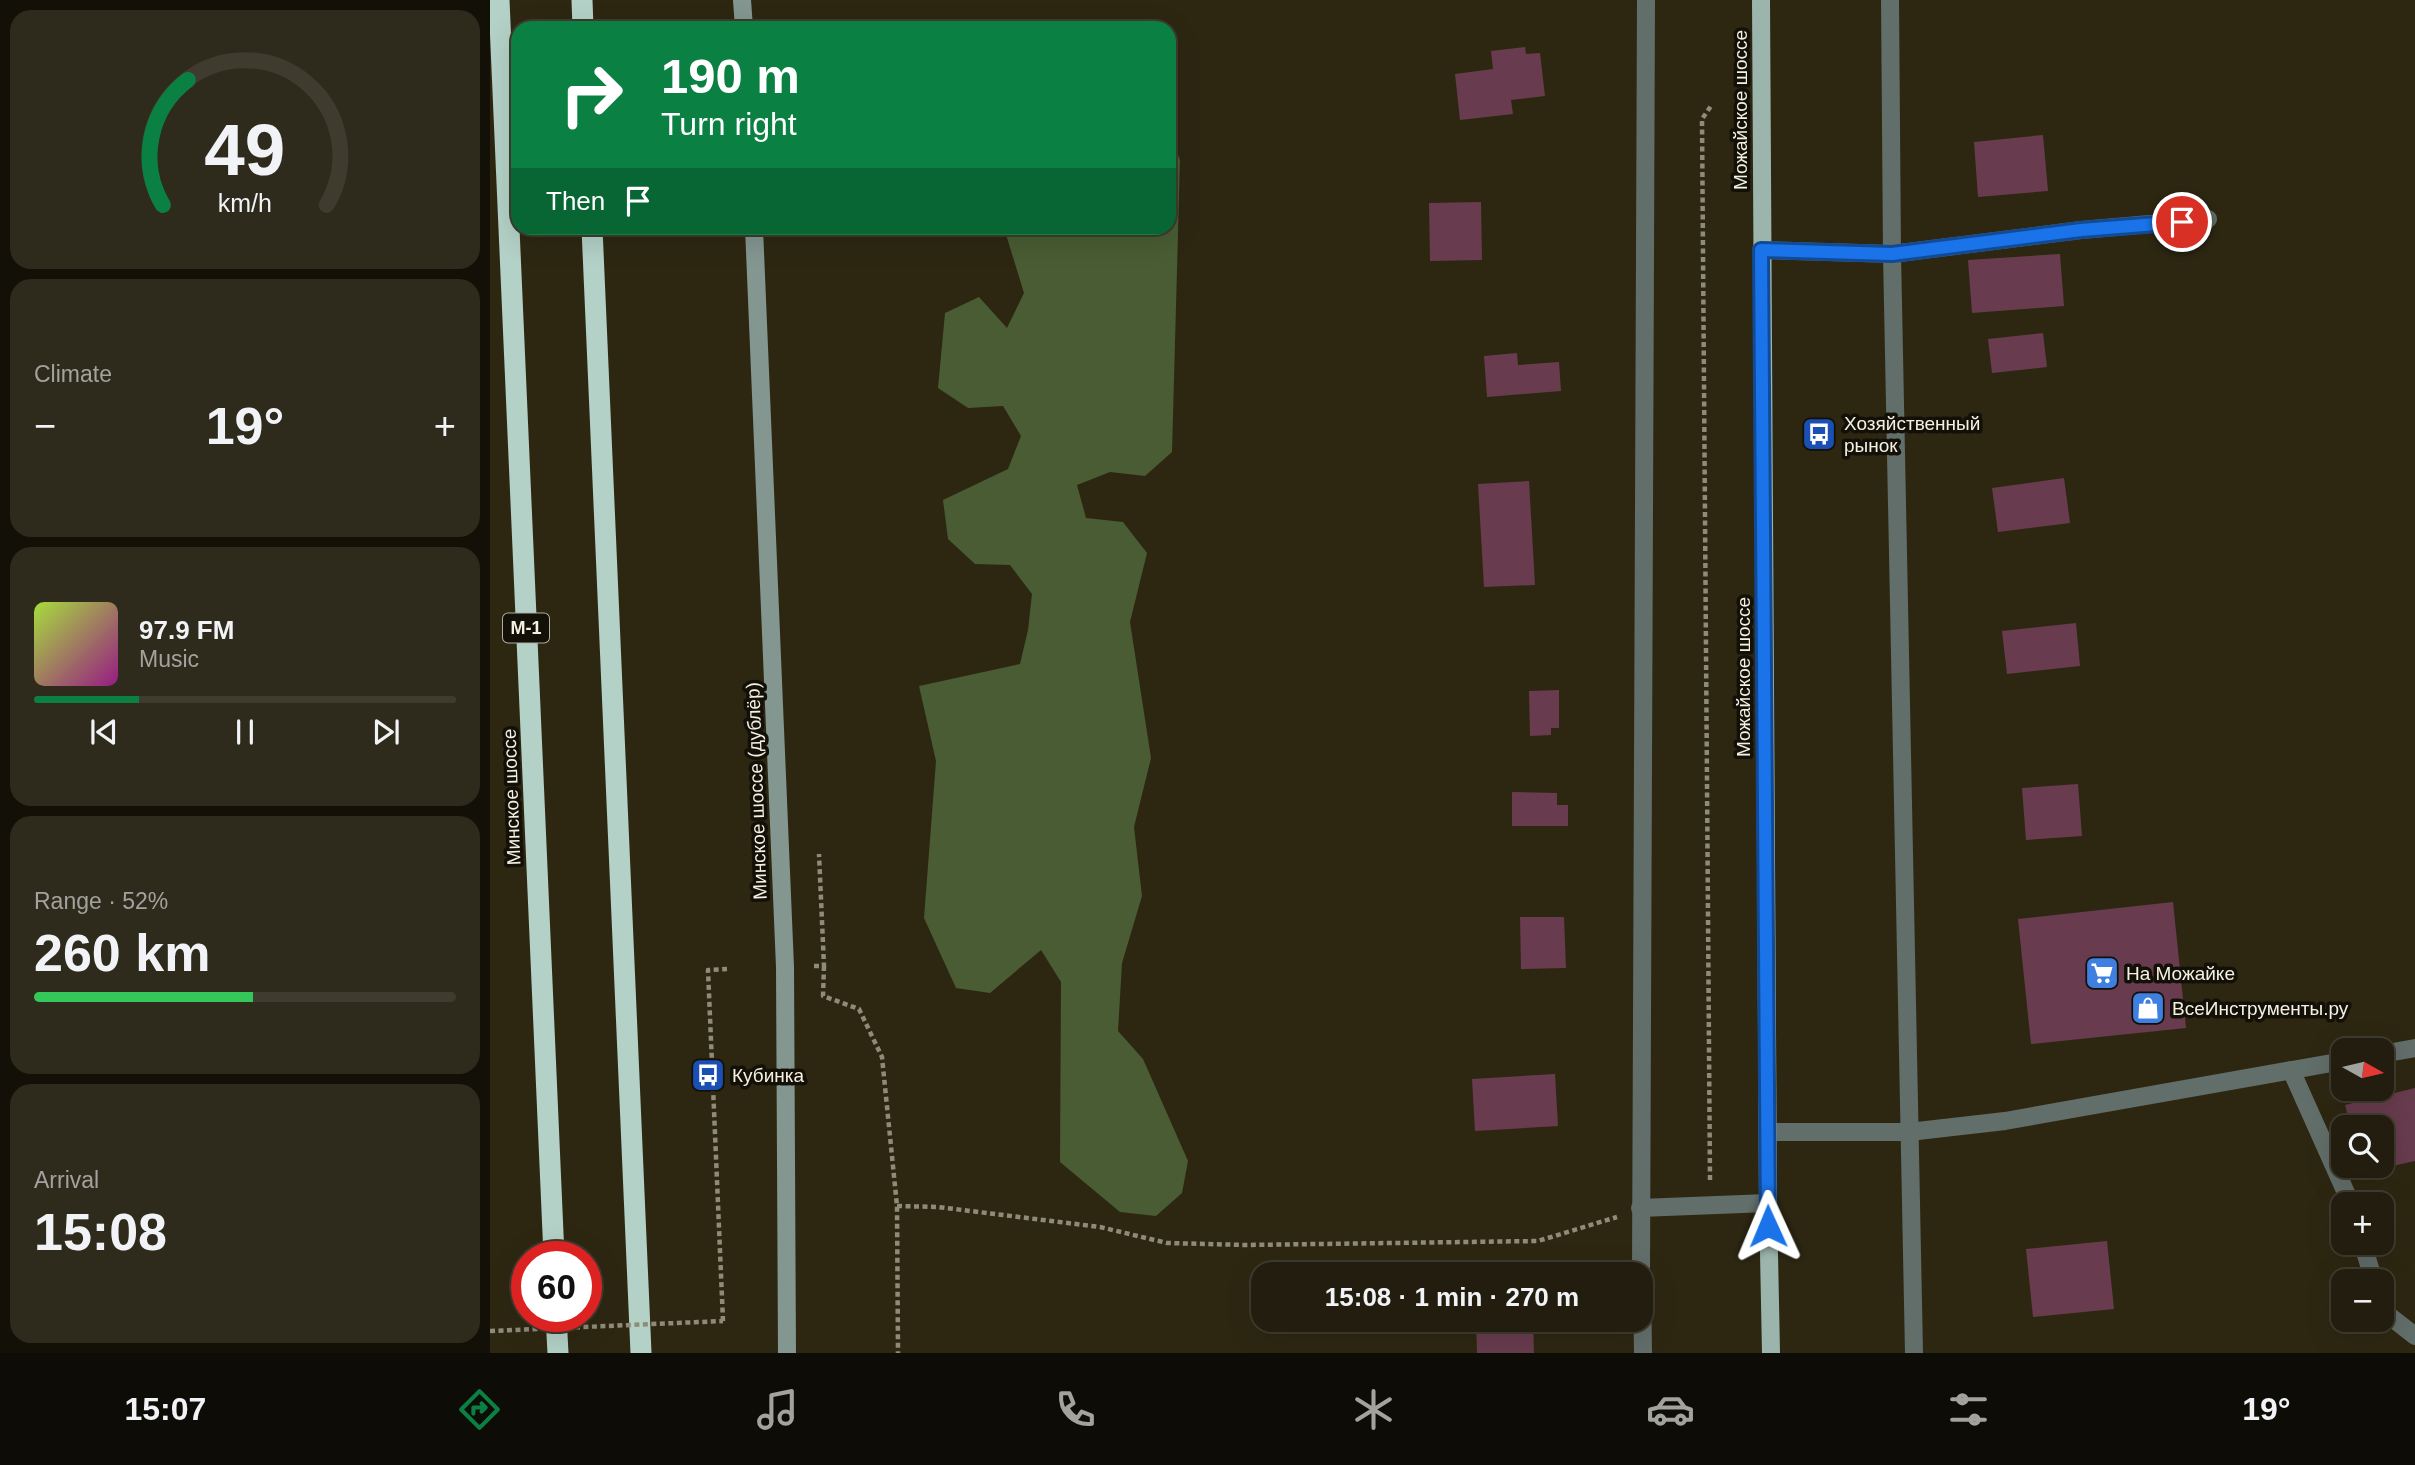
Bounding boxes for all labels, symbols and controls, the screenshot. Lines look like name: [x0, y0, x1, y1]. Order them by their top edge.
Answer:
street label: Можайское шоссе: [1730, 30, 1751, 190]
icon: right: [546, 49, 637, 140]
text: 190 m: [661, 49, 800, 103]
text: Turn right: [661, 106, 797, 142]
text: 49: [205, 110, 285, 191]
icon: arrive: [619, 182, 657, 220]
text: Then: [546, 186, 605, 216]
text: km/h: [218, 189, 272, 217]
pin: [2152, 192, 2212, 252]
icon: arrive: [2163, 203, 2201, 241]
text: Climate: [34, 361, 112, 387]
text: 19°: [206, 397, 284, 455]
text: −: [34, 405, 56, 447]
text: +: [434, 405, 456, 447]
place label: Хозяйственный рынок: [1844, 413, 1980, 456]
bus stop icon: Хозяйственный рынок: [1800, 415, 1838, 453]
street label: Можайское шоссе: [1733, 597, 1754, 757]
road number: М-1: [503, 614, 549, 642]
text: 97.9 FM: [139, 615, 234, 645]
text: Music: [139, 646, 199, 672]
street label: Минское шоссе (дублёр): [742, 682, 771, 900]
icon: previous: [85, 713, 123, 751]
icon: pause: [226, 713, 264, 751]
icon: next: [367, 713, 405, 751]
street label: Минское шоссе: [499, 728, 524, 866]
text: Range · 52%: [34, 888, 168, 914]
text: 260 km: [34, 924, 210, 982]
supermarket icon: На Можайке: [2083, 954, 2121, 992]
place label: На Можайке: [2126, 963, 2235, 984]
shop icon: ВсеИнструменты.ру: [2129, 989, 2167, 1027]
place label: ВсеИнструменты.ру: [2172, 998, 2349, 1019]
north arrow: [2331, 1038, 2394, 1101]
map controls: [2331, 1038, 2394, 1332]
bus stop icon: Кубинка: [689, 1056, 727, 1094]
place label: Кубинка: [732, 1065, 804, 1086]
button: search: [2331, 1115, 2394, 1178]
text: Arrival: [34, 1167, 99, 1193]
position arrow: [1731, 1189, 1805, 1263]
button: +: [2331, 1192, 2394, 1255]
text: 15:08: [34, 1203, 167, 1261]
speed limit sign: 60: [511, 1241, 602, 1332]
button: −: [2331, 1269, 2394, 1332]
text: 15:08 · 1 min · 270 m: [1325, 1282, 1579, 1312]
icon: directions: [455, 1385, 504, 1434]
icon: music: [753, 1385, 802, 1434]
icon: phone: [1051, 1385, 1100, 1434]
icon: climate: [1349, 1385, 1398, 1434]
icon: car: [1646, 1385, 1695, 1434]
icon: filters: [1944, 1385, 1993, 1434]
text: 15:07: [124, 1391, 206, 1427]
text: 19°: [2242, 1391, 2291, 1427]

